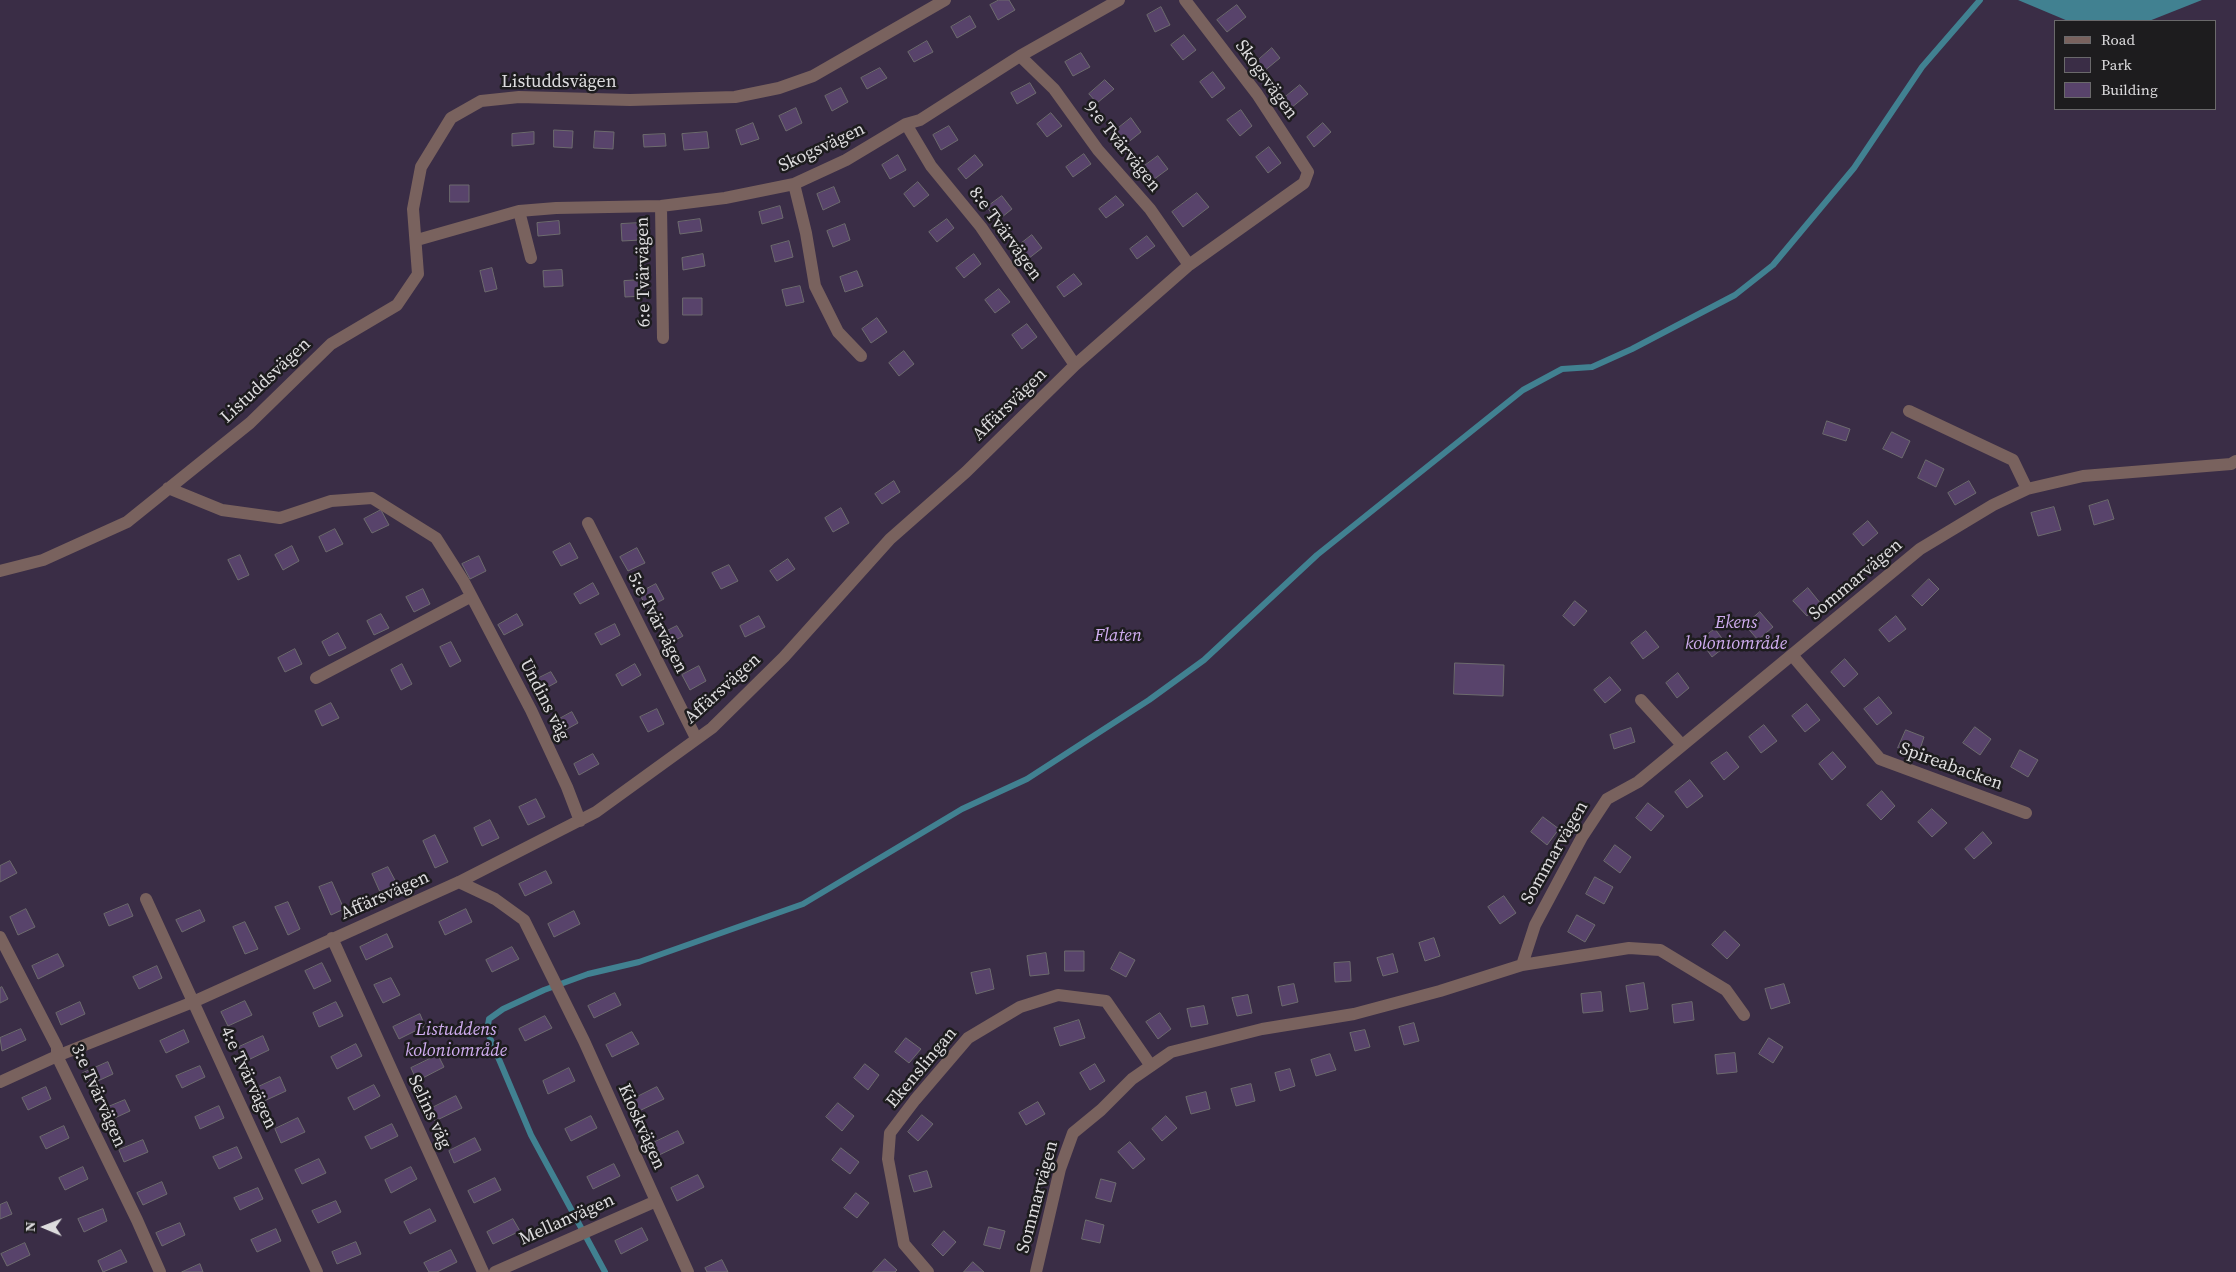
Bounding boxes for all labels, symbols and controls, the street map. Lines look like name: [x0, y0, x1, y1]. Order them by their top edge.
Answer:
legend: [2054, 20, 2216, 110]
text: Road: [2101, 29, 2135, 50]
street label: Skogsvägen: [1230, 36, 1302, 124]
text: Park: [2101, 54, 2132, 75]
street label: Listuddsvägen: [501, 71, 617, 93]
text: Building: [2101, 79, 2158, 100]
street label: 9:e Tvärvägen: [1079, 97, 1165, 197]
street label: Skogsvägen: [775, 119, 869, 177]
street label: 8:e Tvärvägen: [964, 183, 1046, 285]
street label: 6:e Tvärvägen: [632, 217, 656, 327]
street label: Listuddsvägen: [216, 334, 316, 428]
street label: Affärsvägen: [968, 364, 1052, 446]
street label: Sommarvägen: [1805, 535, 1907, 625]
street label: 5:e Tvärvägen: [622, 569, 692, 677]
park label: Ekens koloniområde: [1685, 612, 1787, 654]
park label: Flaten: [1094, 625, 1142, 647]
street label: Affärsvägen: [680, 649, 766, 729]
street label: Undins väg: [514, 655, 574, 745]
street label: Spireabacken: [1896, 738, 2006, 796]
street label: Sommarvägen: [1517, 798, 1593, 908]
street label: Affärsvägen: [337, 867, 433, 925]
park label: Listuddens koloniområde: [405, 1019, 507, 1062]
street label: 4:e Tvärvägen: [215, 1023, 281, 1133]
street label: Ekenslingan: [882, 1023, 962, 1113]
street label: 3:e Tvärvägen: [66, 1041, 130, 1151]
street label: Selins väg: [403, 1072, 455, 1152]
street label: Kioskvägen: [612, 1081, 670, 1173]
street label: Sommarvägen: [1013, 1138, 1063, 1256]
street label: Mellanvägen: [516, 1189, 618, 1251]
north arrow: [20, 1202, 70, 1252]
text: N: [20, 1221, 40, 1232]

